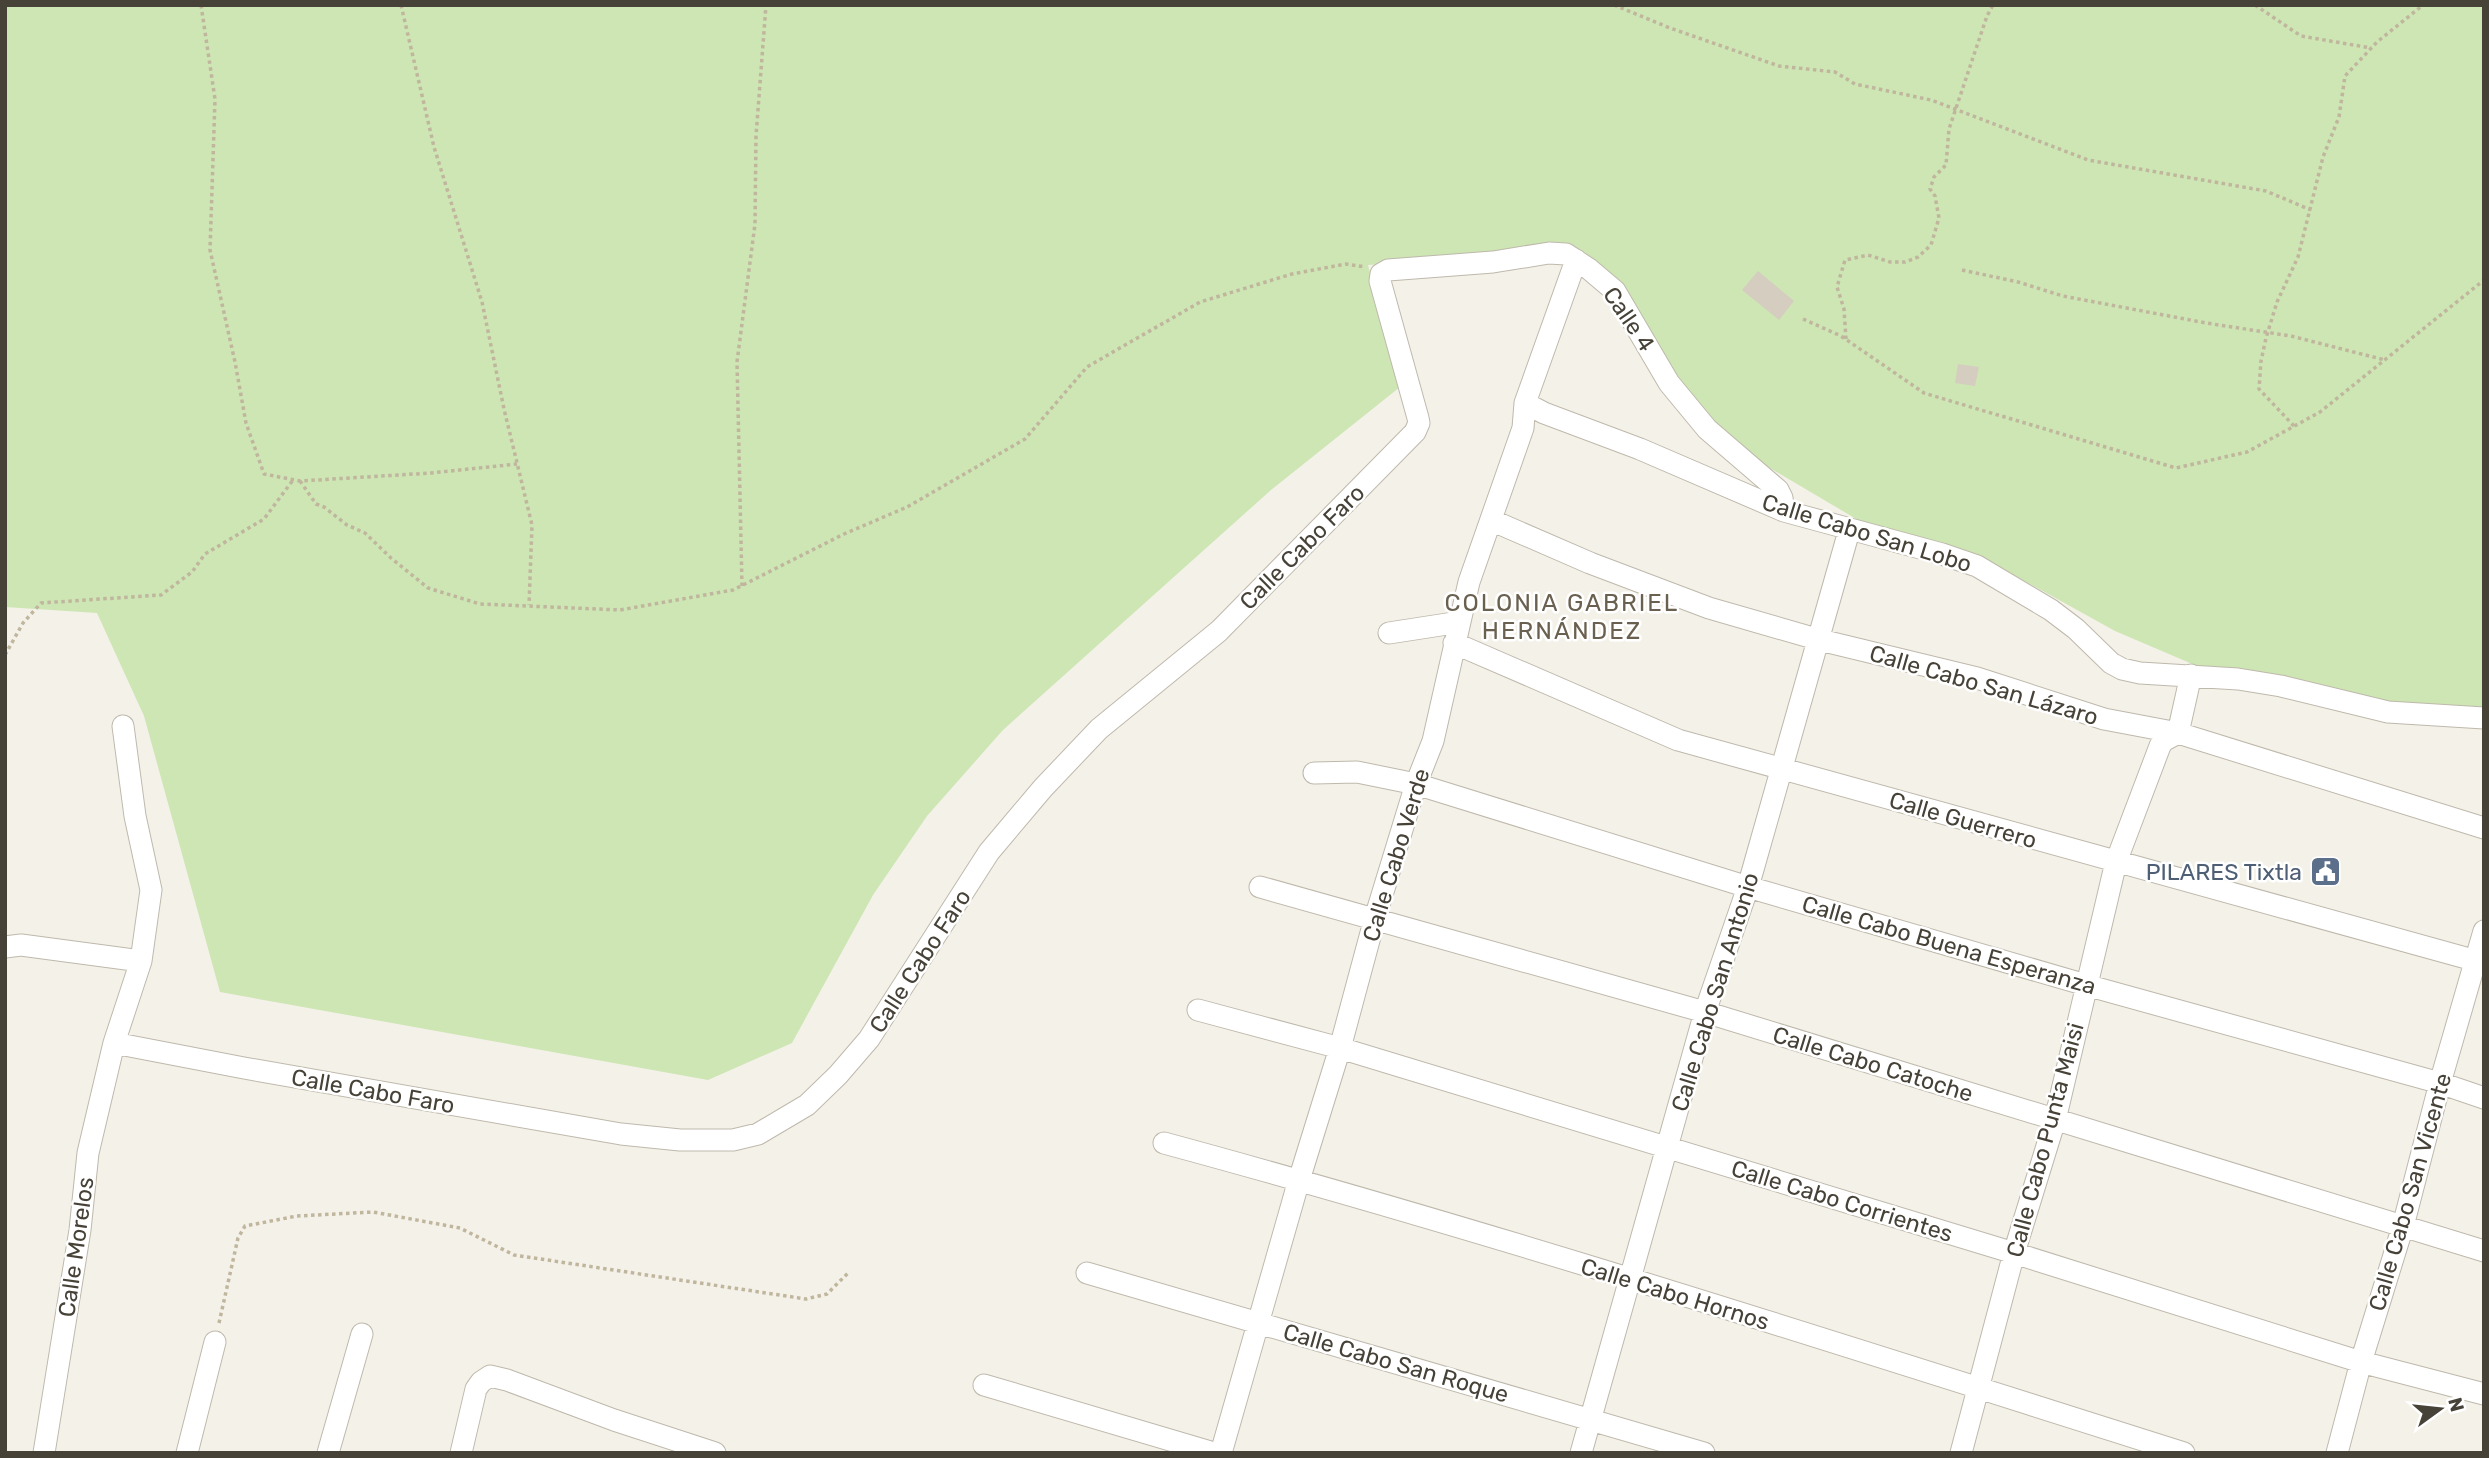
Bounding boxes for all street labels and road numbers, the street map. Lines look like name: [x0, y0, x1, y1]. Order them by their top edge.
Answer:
street label: Calle 4: [1597, 281, 1661, 357]
street label: Calle Cabo Faro: [1234, 479, 1370, 615]
street label: Calle Cabo San Lobo: [1759, 488, 1975, 578]
street label: Calle Cabo San Lázaro: [1866, 639, 2102, 731]
street label: Calle Cabo Verde: [1356, 765, 1436, 945]
street label: Calle Guerrero: [1886, 786, 2040, 854]
street label: Calle Cabo San Antonio: [1665, 869, 1765, 1115]
street label: Calle Cabo Faro: [863, 884, 977, 1038]
street label: Calle Cabo Buena Esperanza: [1799, 890, 2099, 1000]
street label: Calle Cabo Catoche: [1769, 1020, 1977, 1108]
street label: Calle Cabo Punta Maisi: [2000, 1020, 2090, 1260]
street label: Calle Cabo Faro: [289, 1063, 457, 1119]
street label: Calle Cabo San Vicente: [2363, 1070, 2457, 1314]
street label: Calle Cabo Corrientes: [1728, 1154, 1956, 1248]
street label: Calle Morelos: [52, 1175, 100, 1319]
street label: Calle Cabo Hornos: [1577, 1252, 1773, 1336]
street label: Calle Cabo San Roque: [1280, 1317, 1512, 1409]

